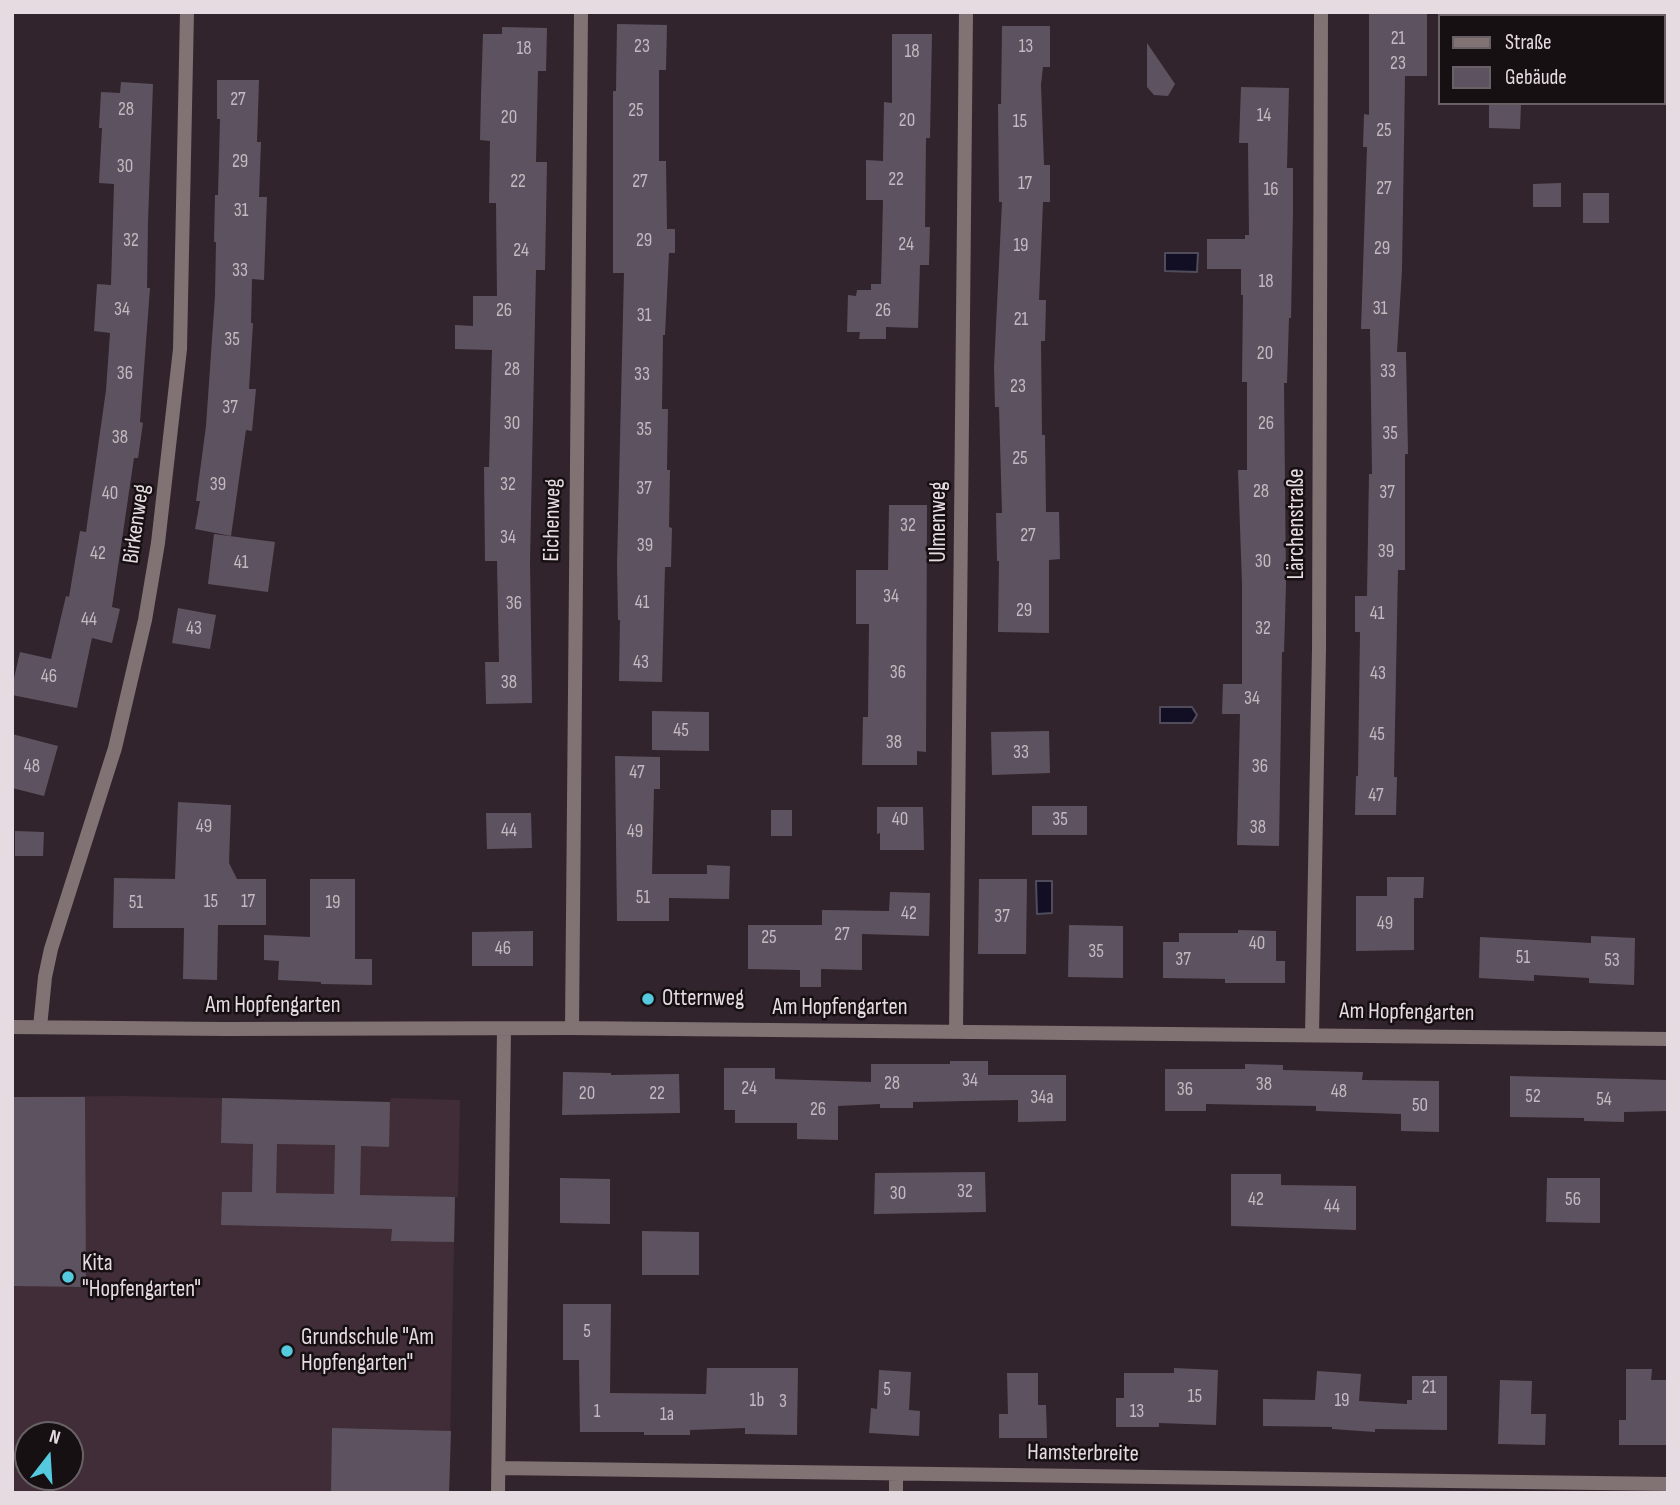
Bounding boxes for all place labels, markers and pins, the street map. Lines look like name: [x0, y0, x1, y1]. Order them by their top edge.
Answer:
place label: Otternweg: [662, 985, 744, 1013]
marker: Otternweg: [640, 991, 656, 1007]
place label: Kita "Hopfengarten": [82, 1250, 201, 1304]
marker: Kita "Hopfengarten": [60, 1269, 76, 1285]
place label: Grundschule "Am Hopfengarten": [301, 1324, 434, 1378]
marker: Grundschule "Am Hopfengarten": [279, 1343, 295, 1359]

